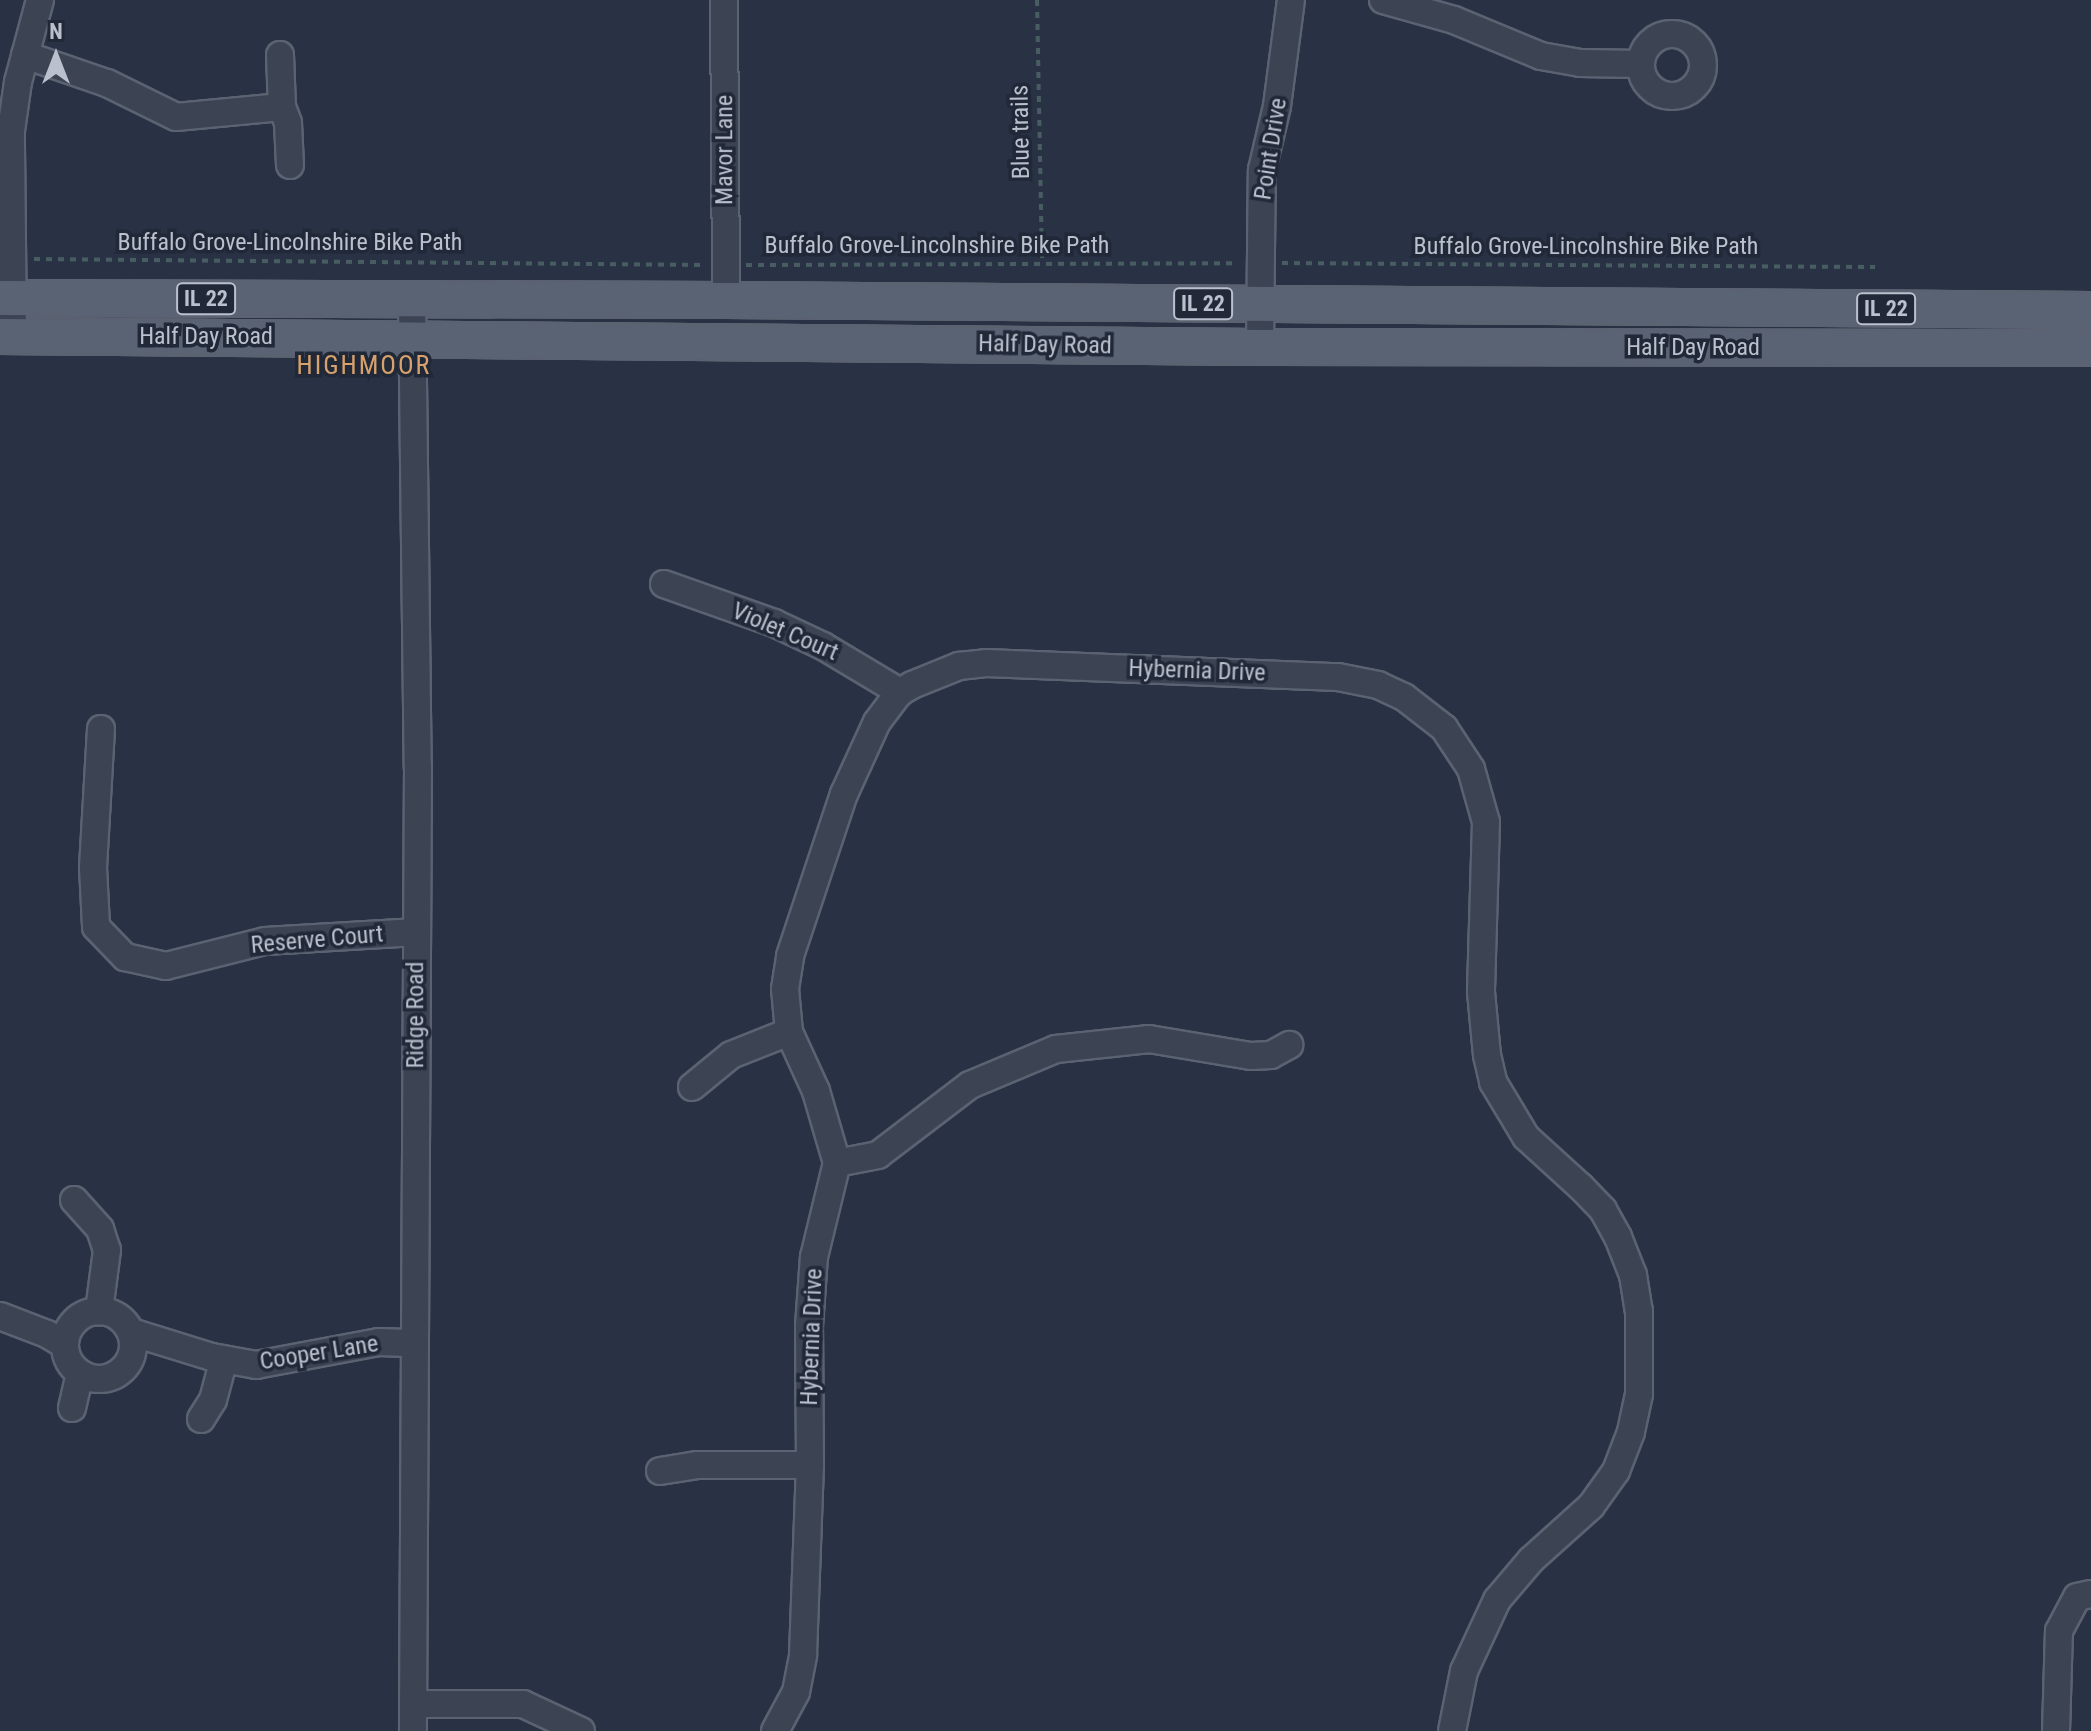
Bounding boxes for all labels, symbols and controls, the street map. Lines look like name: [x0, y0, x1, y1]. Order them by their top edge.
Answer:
north arrow: [16, 16, 96, 96]
text: N: [49, 19, 63, 44]
street label: Blue trails: [1006, 85, 1036, 179]
street label: Mavor Lane: [711, 95, 739, 205]
street label: Point Drive: [1249, 96, 1293, 202]
street label: Buffalo Grove-Lincolnshire Bike Path: [118, 229, 462, 257]
street label: Buffalo Grove-Lincolnshire Bike Path: [765, 232, 1109, 260]
street label: Buffalo Grove-Lincolnshire Bike Path: [1414, 233, 1758, 261]
road number: IL 22: [176, 281, 236, 317]
road number: IL 22: [1173, 286, 1233, 322]
road number: IL 22: [1856, 291, 1916, 327]
street label: Half Day Road: [139, 323, 273, 351]
street label: Half Day Road: [978, 329, 1112, 361]
street label: Half Day Road: [1626, 334, 1760, 362]
district label: HIGHMOOR: [297, 350, 431, 382]
street label: Violet Court: [728, 597, 842, 667]
street label: Hybernia Drive: [1128, 654, 1266, 688]
street label: Reserve Court: [250, 920, 384, 960]
street label: Ridge Road: [402, 962, 430, 1068]
street label: Hybernia Drive: [795, 1268, 829, 1406]
street label: Cooper Lane: [258, 1329, 380, 1377]

